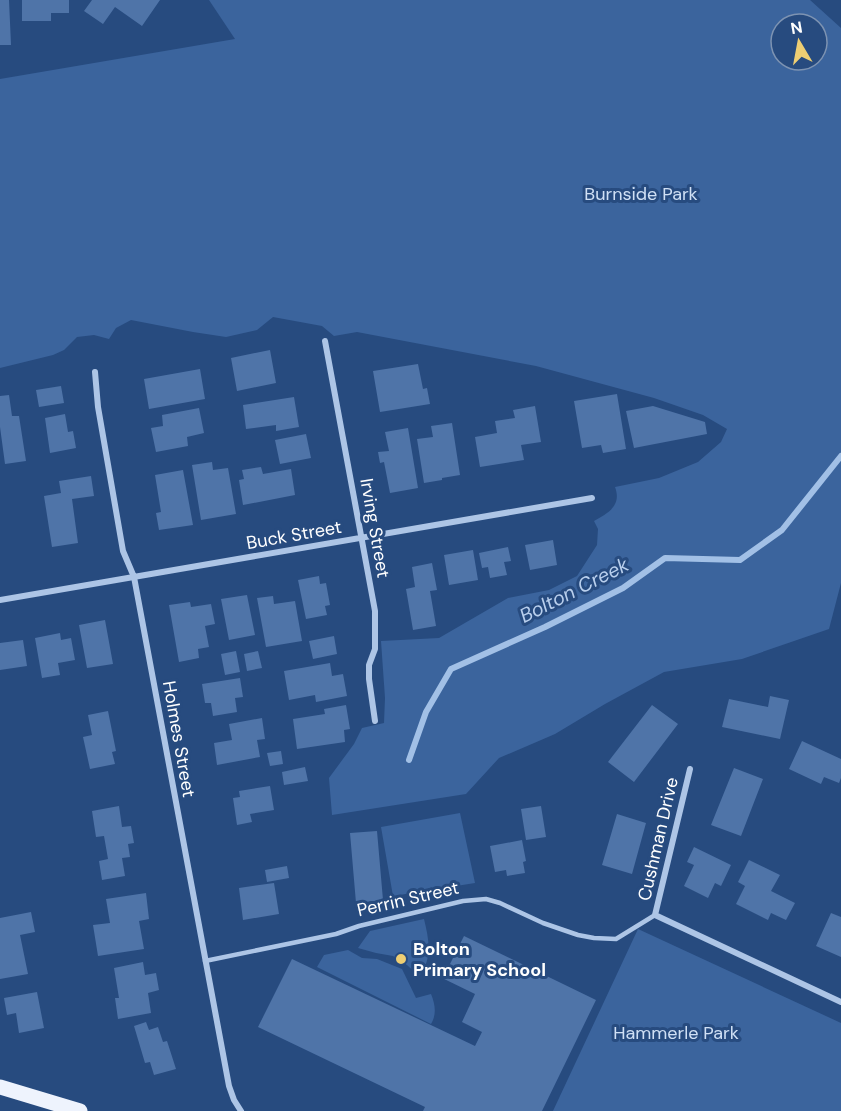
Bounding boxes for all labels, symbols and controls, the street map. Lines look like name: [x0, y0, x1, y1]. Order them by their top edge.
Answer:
north arrow: [769, 12, 829, 72]
text: N: [789, 16, 804, 39]
park label: Burnside Park: [584, 182, 698, 206]
street label: Irving Street: [354, 476, 396, 580]
street label: Buck Street: [244, 515, 344, 555]
water label: Bolton Creek: [515, 551, 634, 629]
street label: Holmes Street: [157, 679, 201, 799]
street label: Cushman Drive: [632, 775, 684, 903]
street label: Perrin Street: [355, 876, 461, 922]
place label: Bolton Primary School: [413, 937, 546, 982]
marker: Bolton Primary School: [394, 952, 408, 966]
park label: Hammerle Park: [613, 1021, 739, 1045]

